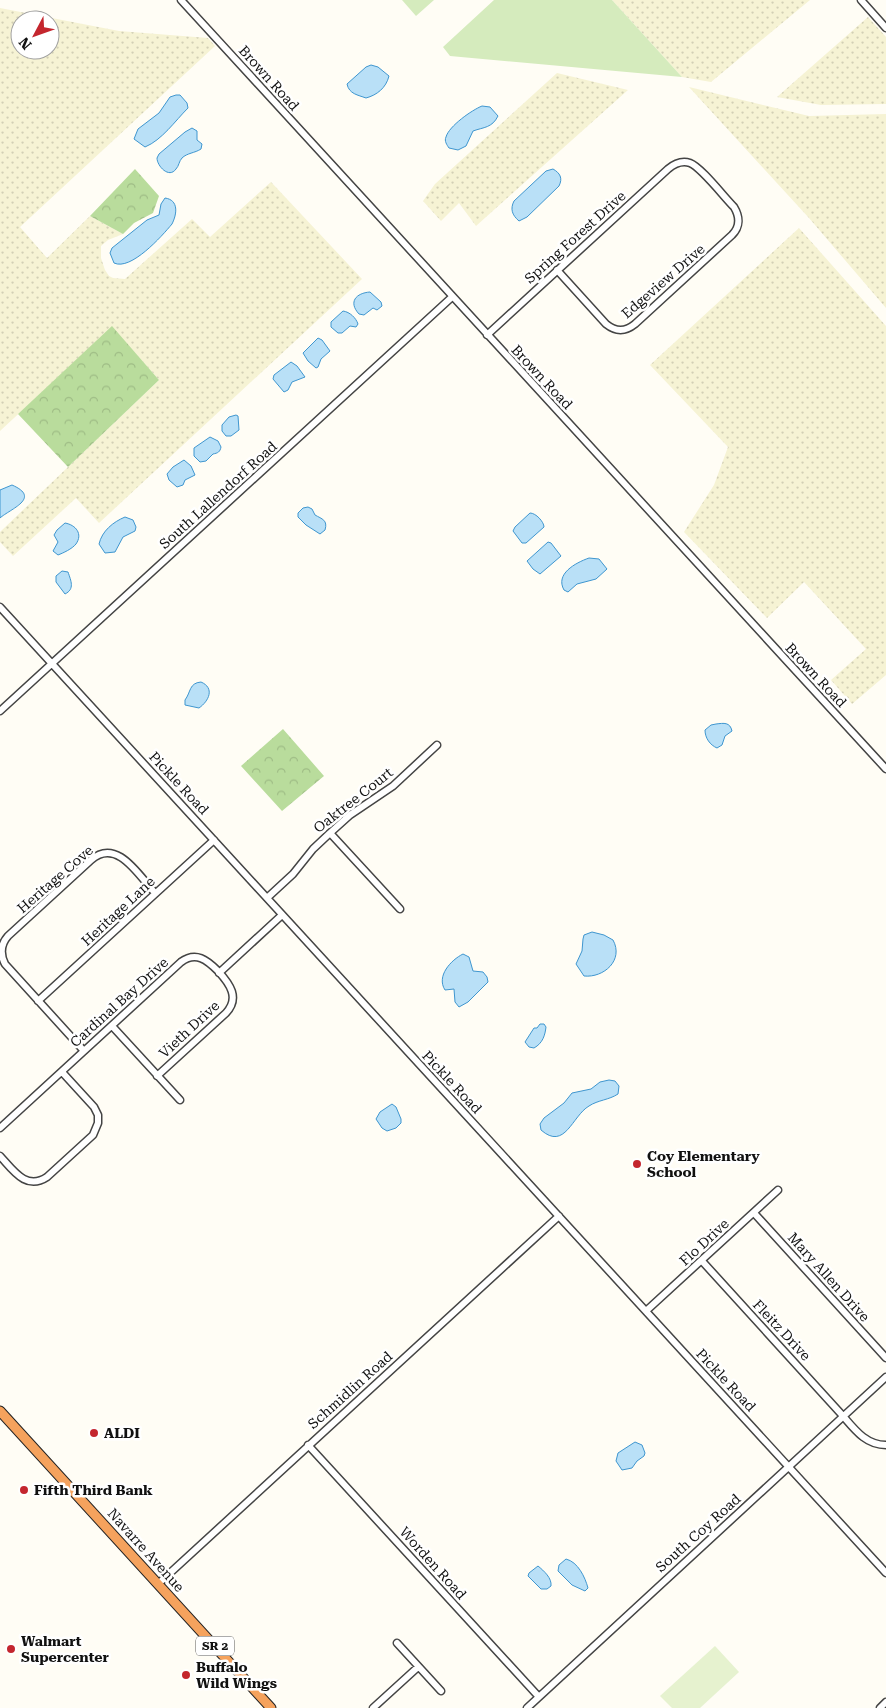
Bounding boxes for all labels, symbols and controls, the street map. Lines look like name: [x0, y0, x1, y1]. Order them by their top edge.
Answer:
north arrow: [10, 10, 60, 60]
text: N: [15, 34, 35, 53]
street label: Brown Road: [236, 42, 302, 114]
street label: Spring Forest Drive: [521, 187, 629, 287]
street label: Edgeview Drive: [618, 240, 708, 321]
street label: Brown Road: [508, 342, 576, 412]
street label: South Lallendorf Road: [156, 438, 280, 552]
street label: Brown Road: [782, 640, 850, 710]
street label: Pickle Road: [146, 748, 212, 818]
street label: Oaktree Court: [310, 764, 396, 836]
street label: Heritage Cove: [14, 842, 96, 916]
street label: Heritage Lane: [78, 873, 158, 949]
street label: Cardinal Bay Drive: [67, 954, 171, 1050]
street label: Vieth Drive: [156, 997, 223, 1061]
street label: Pickle Road: [419, 1047, 485, 1117]
place label: Coy Elementary School: [647, 1148, 760, 1180]
marker: Coy Elementary School: [631, 1158, 643, 1170]
street label: Flo Drive: [676, 1215, 732, 1269]
street label: Mary Allen Drive: [785, 1229, 873, 1325]
street label: Fleitz Drive: [750, 1296, 814, 1364]
street label: Pickle Road: [693, 1345, 759, 1415]
street label: Schmidlin Road: [305, 1348, 395, 1432]
place label: ALDI: [104, 1425, 140, 1441]
marker: ALDI: [88, 1427, 100, 1439]
place label: Fifth Third Bank: [34, 1482, 153, 1498]
marker: Fifth Third Bank: [18, 1484, 30, 1496]
street label: South Coy Road: [652, 1491, 744, 1575]
street label: Navarre Avenue: [104, 1505, 188, 1595]
street label: Worden Road: [396, 1524, 470, 1602]
place label: Walmart Supercenter: [21, 1633, 109, 1665]
road number: SR 2: [196, 1636, 234, 1655]
marker: Walmart Supercenter: [5, 1643, 17, 1655]
place label: Buffalo Wild Wings: [196, 1659, 277, 1691]
marker: Buffalo Wild Wings: [180, 1669, 192, 1681]

